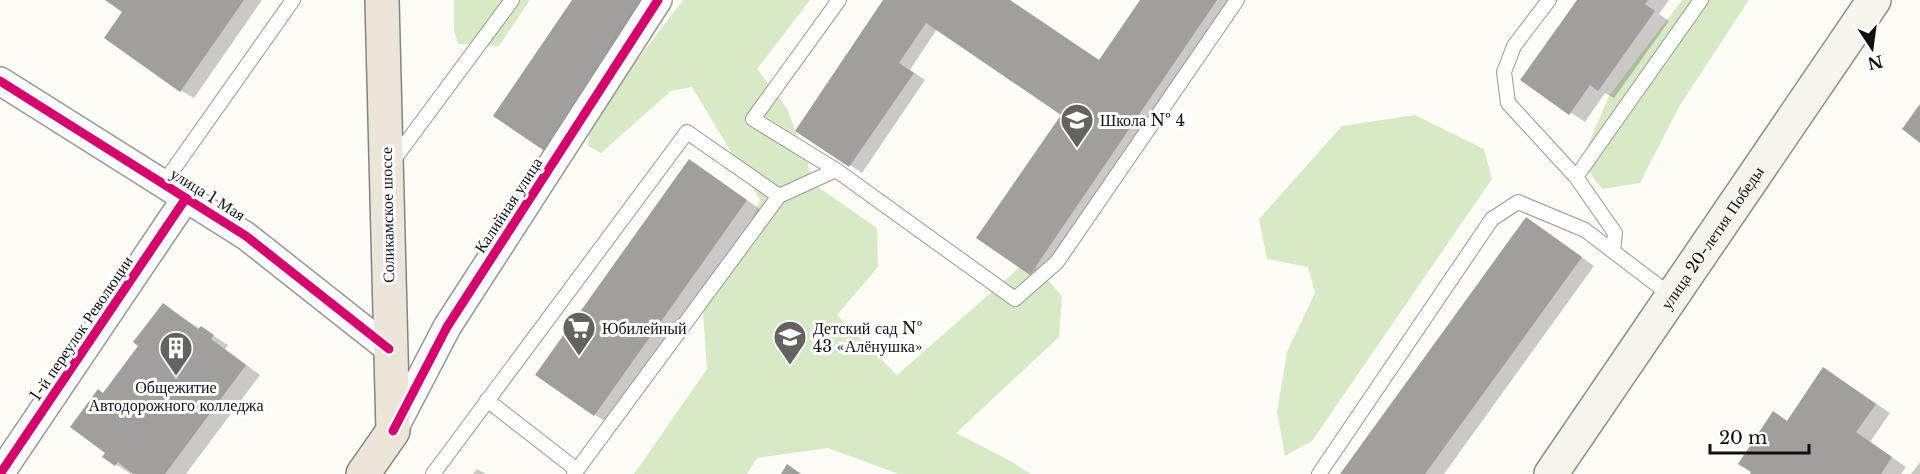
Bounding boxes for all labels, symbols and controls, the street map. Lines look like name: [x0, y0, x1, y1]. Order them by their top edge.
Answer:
north arrow: [1842, 18, 1902, 78]
text: N: [1866, 51, 1885, 74]
school or university icon: Школа № 4: [1059, 102, 1095, 149]
place label: Школа № 4: [1100, 110, 1185, 130]
street label: Соликамское шоссе: [376, 147, 398, 283]
street label: Калийная улица: [470, 153, 546, 257]
street label: улица 20-летия Победы: [1656, 162, 1768, 313]
street label: улица 1 Мая: [167, 163, 250, 225]
street label: 1-й переулок Революции: [25, 251, 137, 404]
supermarket icon: Юбилейный: [561, 310, 597, 357]
place label: Юбилейный: [602, 318, 687, 338]
place label: Детский сад № 43 «Алёнушка»: [813, 318, 923, 356]
school or university icon: Детский сад № 43 «Алёнушка»: [772, 319, 808, 366]
building icon: Общежитие Автодорожного колледжа: [158, 330, 194, 377]
place label: Общежитие Автодорожного колледжа: [88, 377, 264, 415]
scale bar: [1710, 417, 1809, 455]
text: 20 m: [1719, 427, 1767, 449]

